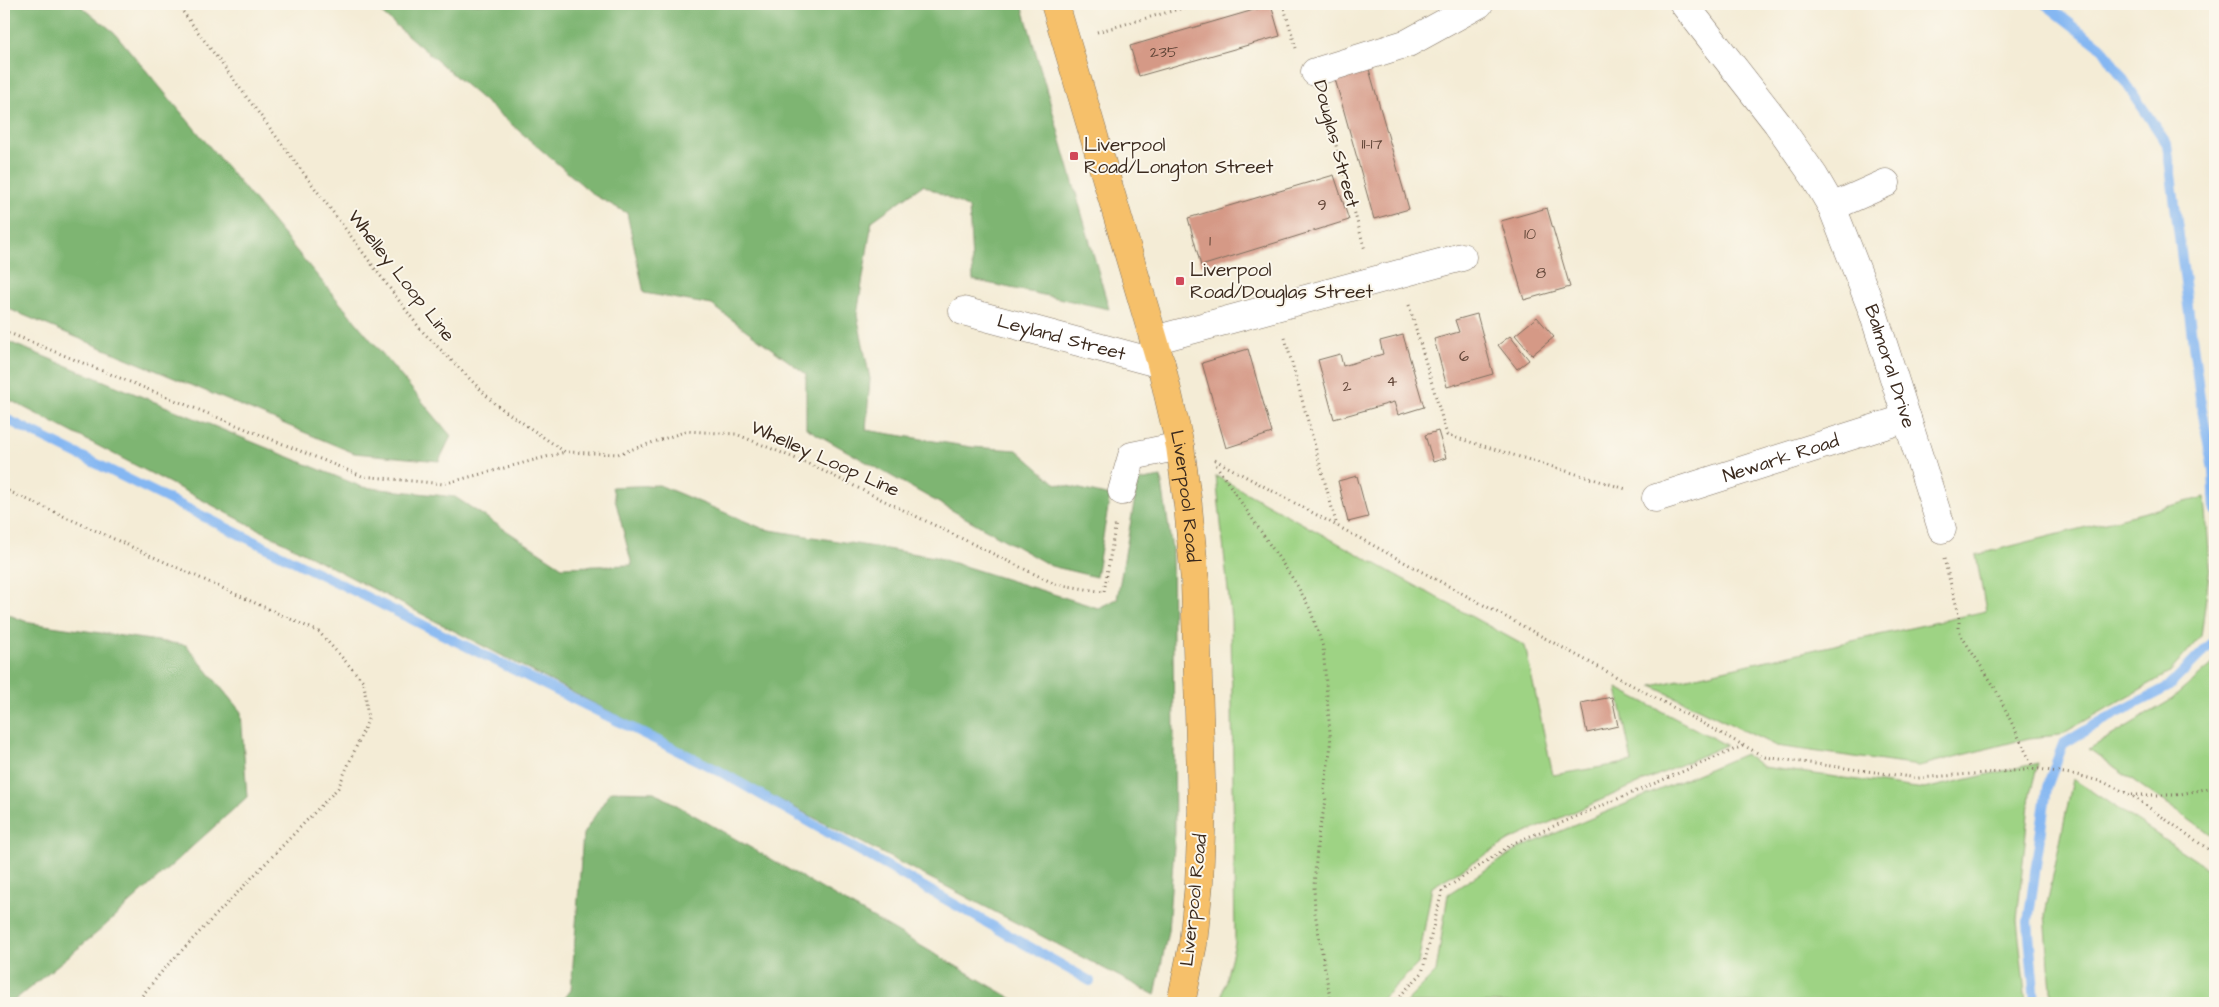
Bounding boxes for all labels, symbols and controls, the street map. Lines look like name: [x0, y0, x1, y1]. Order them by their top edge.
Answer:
house number: 235: [1150, 41, 1179, 63]
street label: Douglas Street: [1305, 77, 1366, 211]
place label: Liverpool Road/Longton Street: [1084, 132, 1274, 182]
house number: 11-17: [1362, 133, 1383, 155]
marker: Liverpool Road/Longton Street: [1068, 150, 1080, 162]
house number: 9: [1317, 194, 1327, 216]
street label: Whelley Loop Line: [340, 204, 461, 348]
house number: 10: [1524, 223, 1536, 245]
house number: 1: [1209, 230, 1211, 252]
place label: Liverpool Road/Douglas Street: [1190, 257, 1373, 307]
house number: 8: [1536, 262, 1546, 284]
marker: Liverpool Road/Douglas Street: [1174, 275, 1186, 287]
street label: Balmoral Drive: [1858, 300, 1923, 431]
street label: Leyland Street: [994, 307, 1129, 368]
house number: 6: [1459, 345, 1469, 367]
house number: 4: [1387, 370, 1398, 392]
house number: 2: [1342, 375, 1352, 397]
street label: Whelley Loop Line: [746, 414, 904, 505]
street label: Liverpool Road: [1163, 427, 1207, 564]
street label: Newark Road: [1719, 427, 1843, 489]
street label: Liverpool Road: [1174, 832, 1214, 967]

